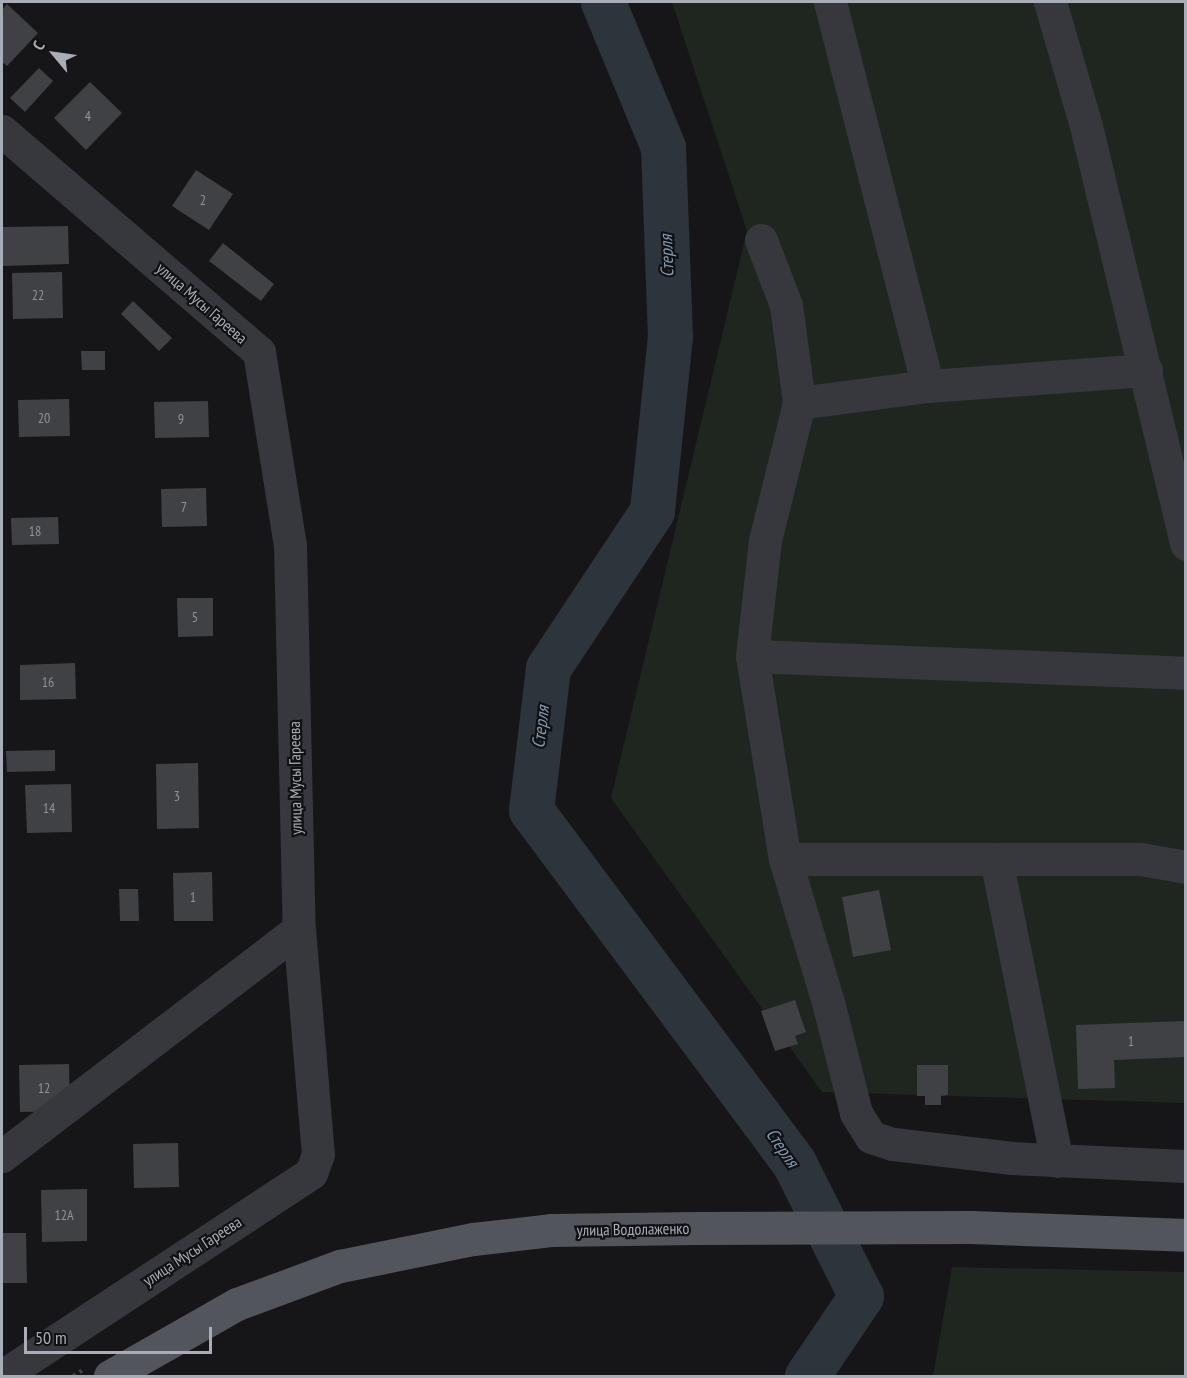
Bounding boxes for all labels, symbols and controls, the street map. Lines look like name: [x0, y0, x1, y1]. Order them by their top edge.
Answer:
north arrow: [24, 24, 84, 84]
text: С: [28, 37, 49, 53]
house number: 4: [85, 108, 91, 124]
house number: 2: [200, 192, 206, 208]
water label: Стерля: [655, 234, 679, 278]
street label: улица Мусы Гареева: [153, 258, 251, 348]
house number: 22: [32, 287, 44, 303]
house number: 20: [38, 410, 50, 426]
house number: 9: [178, 411, 184, 427]
house number: 7: [181, 499, 187, 515]
house number: 18: [29, 523, 41, 539]
house number: 5: [192, 609, 198, 625]
house number: 16: [42, 674, 54, 690]
water label: Стерля: [528, 705, 554, 749]
street label: улица Мусы Гареева: [284, 721, 306, 835]
house number: 3: [174, 788, 180, 804]
house number: 14: [43, 800, 55, 816]
house number: 1: [190, 889, 196, 905]
house number: 1: [1128, 1033, 1134, 1049]
house number: 12: [38, 1080, 50, 1096]
water label: Стерля: [761, 1124, 803, 1172]
house number: 12А: [54, 1207, 74, 1223]
street label: улица Мусы Гареева: [139, 1212, 245, 1290]
street label: улица Водолаженко: [577, 1218, 689, 1240]
scale bar: [27, 1315, 214, 1353]
text: 50 m: [35, 1326, 67, 1349]

